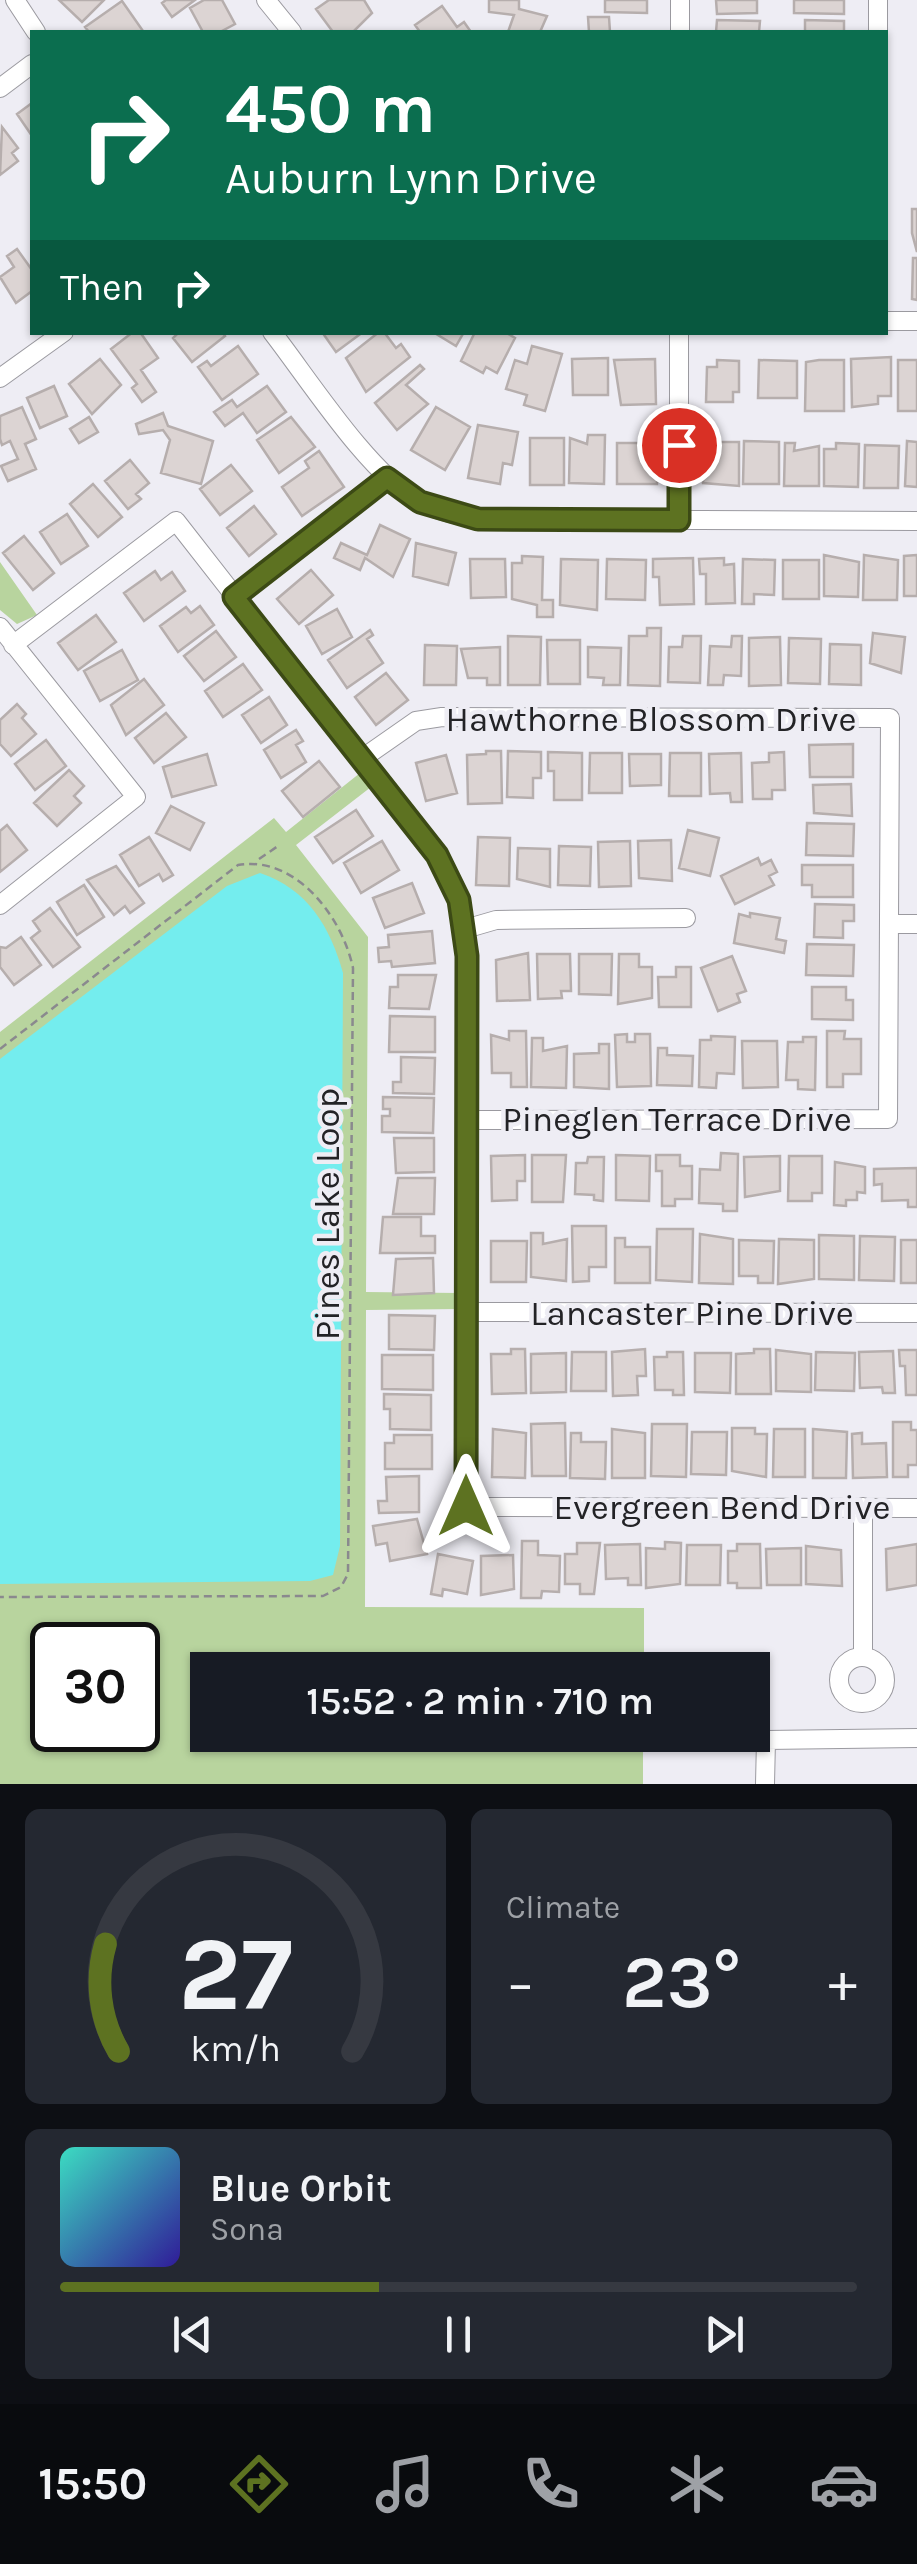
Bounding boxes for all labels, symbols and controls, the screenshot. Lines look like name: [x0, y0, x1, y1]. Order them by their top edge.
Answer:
text: 450 m: [225, 68, 436, 150]
icon: right: [60, 70, 190, 200]
text: Auburn Lynn Drive: [225, 152, 597, 204]
icon: right: [164, 260, 219, 315]
text: Then: [60, 265, 144, 310]
pin: [637, 403, 722, 488]
icon: arrive: [652, 418, 707, 473]
street label: Hawthorne Blossom Drive: [446, 699, 856, 740]
street label: Pines Lake Loop: [307, 1088, 348, 1340]
street label: Pineglen Terrace Drive: [502, 1099, 852, 1140]
street label: Lancaster Pine Drive: [530, 1293, 854, 1334]
position arrow: [414, 1454, 518, 1558]
street label: Evergreen Bend Drive: [554, 1487, 890, 1528]
speed limit sign: 30: [30, 1622, 160, 1752]
text: 15:52 · 2 min · 710 m: [306, 1679, 654, 1724]
text: Climate: [506, 1889, 620, 1926]
text: 27: [178, 1914, 293, 2035]
text: 23°: [622, 1938, 741, 2026]
text: −: [506, 1951, 535, 2015]
text: +: [828, 1951, 857, 2015]
text: km/h: [190, 2028, 281, 2070]
text: Blue Orbit: [210, 2166, 391, 2211]
text: Sona: [210, 2211, 284, 2248]
icon: previous: [165, 2307, 220, 2362]
icon: pause: [431, 2307, 486, 2362]
icon: next: [697, 2307, 752, 2362]
icon: directions: [224, 2449, 294, 2519]
icon: music: [370, 2449, 440, 2519]
icon: phone: [516, 2449, 586, 2519]
icon: climate: [662, 2449, 732, 2519]
icon: car: [809, 2449, 879, 2519]
text: 15:50: [38, 2458, 147, 2510]

